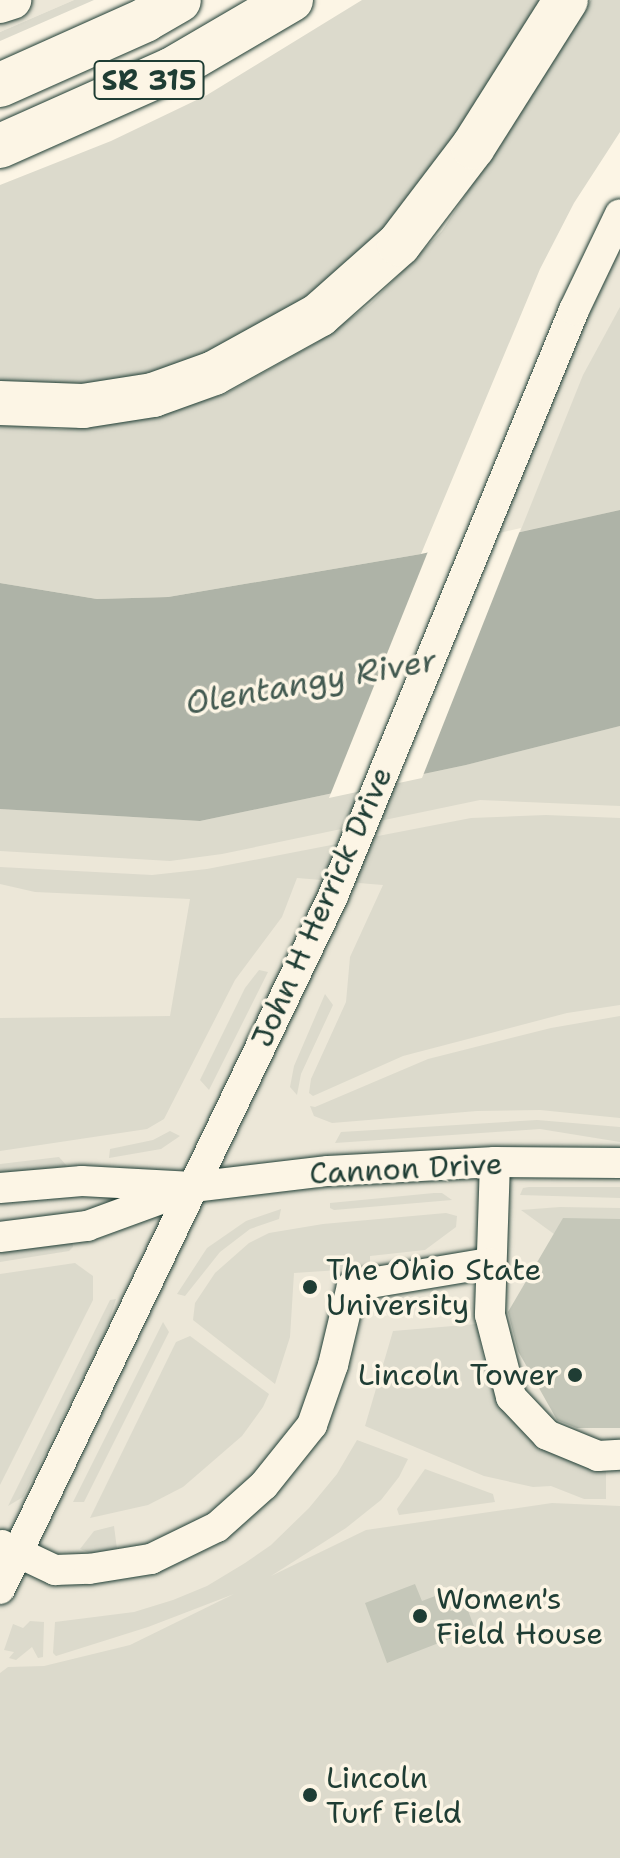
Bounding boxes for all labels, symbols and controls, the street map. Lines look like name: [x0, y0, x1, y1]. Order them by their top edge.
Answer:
road number: SR 315: [93, 56, 205, 104]
water label: Olentangy River: [183, 641, 439, 723]
street label: John H Herrick Drive: [244, 761, 400, 1053]
street label: Cannon Drive: [308, 1146, 504, 1192]
place label: The Ohio State University: [326, 1252, 541, 1322]
marker: The Ohio State University: [301, 1278, 319, 1296]
place label: Lincoln Tower: [358, 1357, 559, 1393]
marker: Lincoln Tower: [566, 1366, 584, 1384]
place label: Women's Field House: [436, 1581, 603, 1652]
marker: Women's Field House: [411, 1607, 429, 1625]
place label: Lincoln Turf Field: [326, 1760, 462, 1830]
marker: Lincoln Turf Field: [301, 1786, 319, 1804]

